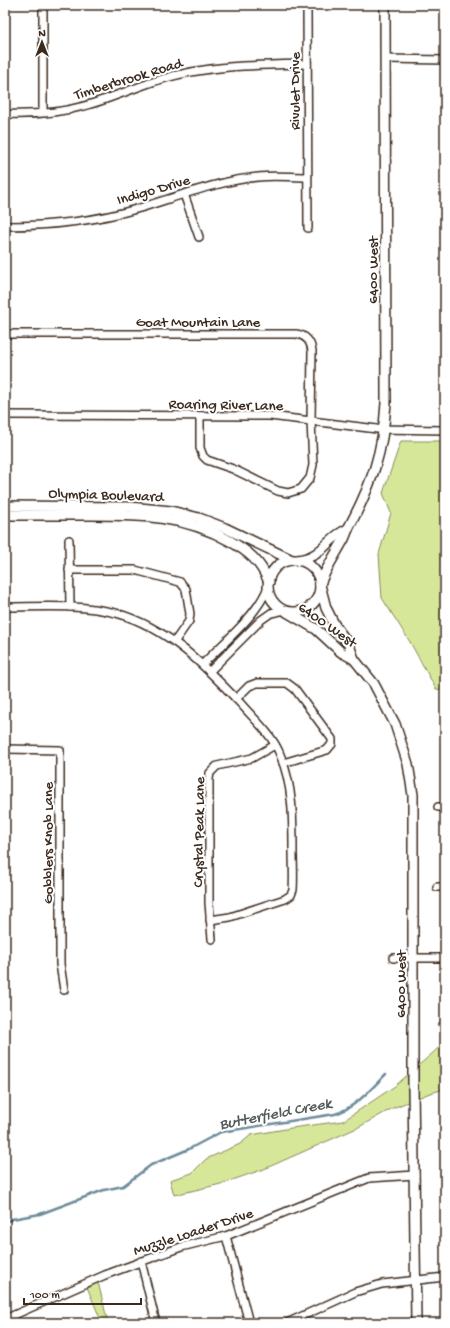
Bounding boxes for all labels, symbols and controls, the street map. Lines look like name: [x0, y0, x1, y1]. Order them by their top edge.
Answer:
north arrow: [22, 22, 62, 62]
text: N: [38, 28, 46, 40]
street label: Rivulet Drive: [287, 52, 305, 130]
street label: Timberbrook Road: [71, 55, 186, 105]
street label: Indigo Drive: [115, 172, 192, 210]
street label: 6400 West: [365, 234, 383, 304]
street label: Goat Mountain Lane: [136, 314, 261, 332]
street label: Roaring River Lane: [168, 396, 284, 416]
street label: Olympia Boulevard: [48, 485, 165, 507]
street label: 6400 West: [294, 599, 361, 653]
street label: Crystal Peak Lane: [190, 776, 210, 888]
street label: Gobblers Knob Lane: [40, 782, 58, 904]
street label: 6400 West: [393, 948, 411, 1018]
water label: Butterfield Creek: [218, 1095, 335, 1136]
street label: Muzzle Loader Drive: [131, 1205, 256, 1261]
scale bar: [24, 1280, 141, 1306]
text: 100 m: [29, 1289, 60, 1303]

